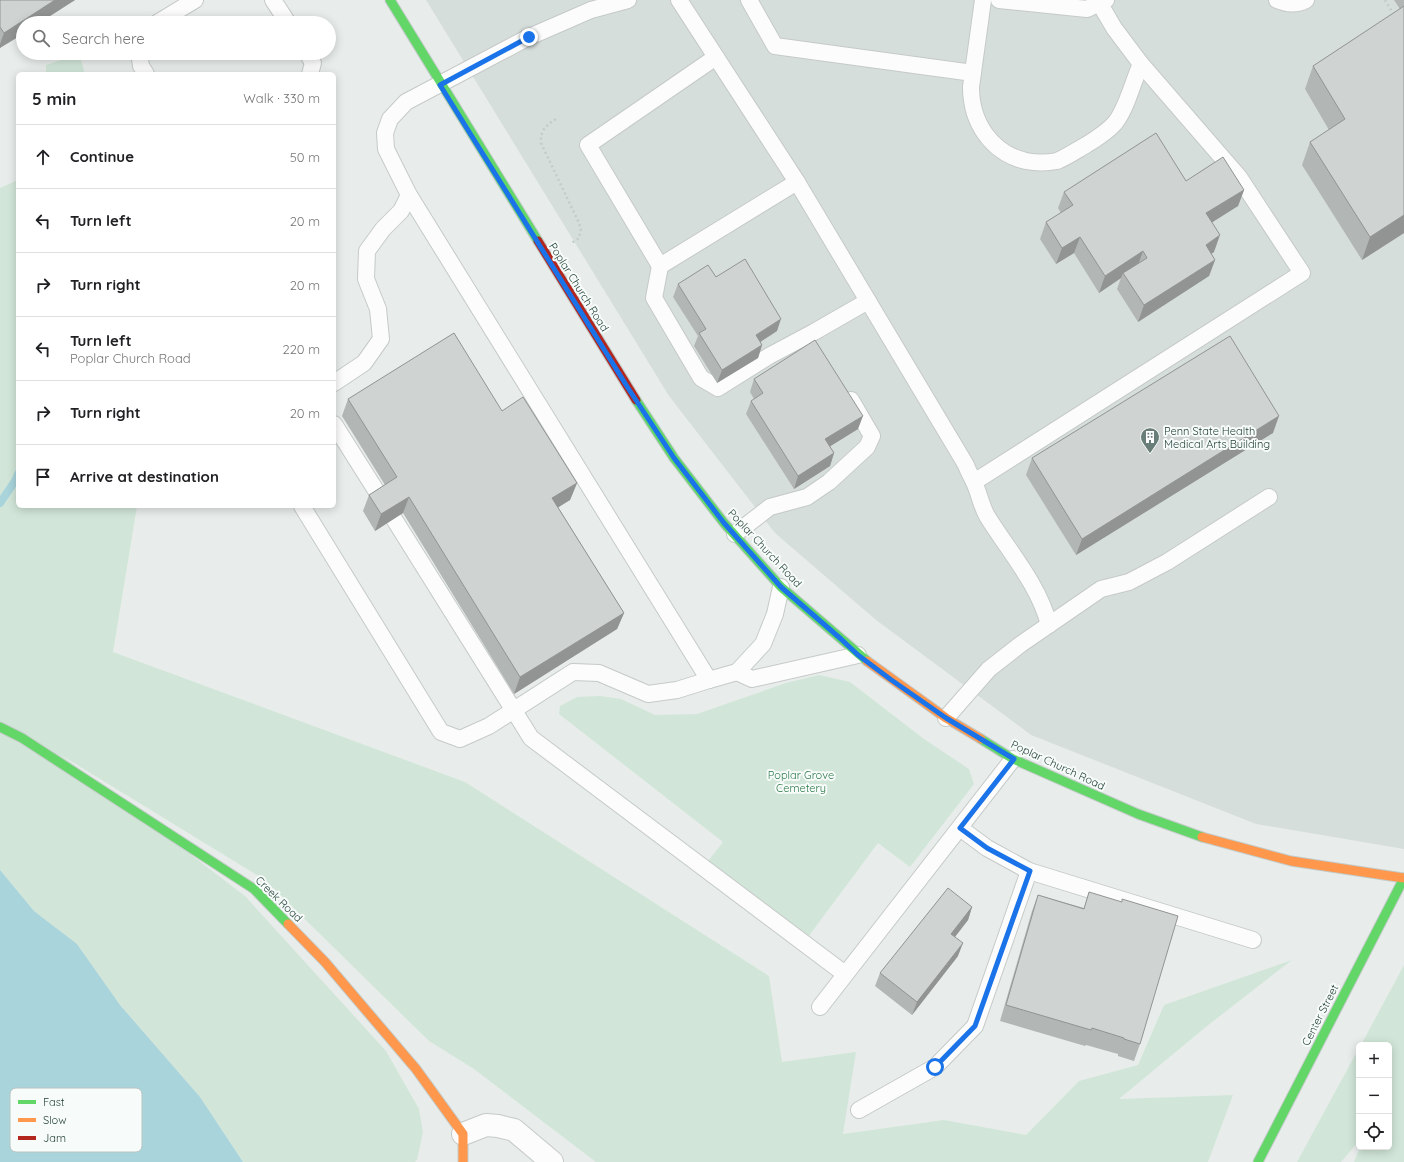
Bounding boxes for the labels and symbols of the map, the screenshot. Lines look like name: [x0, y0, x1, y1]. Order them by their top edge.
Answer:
route end: [520, 28, 538, 46]
street label: Poplar Church Road: [546, 240, 612, 334]
place label: Penn State Health Medical Arts Building: [1164, 424, 1270, 451]
building icon: Penn State Health Medical Arts Building: [1139, 426, 1161, 454]
street label: Poplar Church Road: [725, 506, 805, 590]
street label: Poplar Church Road: [1009, 737, 1107, 793]
park label: Poplar Grove Cemetery: [768, 768, 834, 795]
street label: Creek Road: [253, 873, 305, 925]
street label: Center Street: [1299, 982, 1342, 1048]
route start: [926, 1058, 944, 1076]
legend: [10, 1088, 142, 1152]
text: Fast: [43, 1095, 65, 1109]
text: Slow: [43, 1113, 67, 1127]
text: Jam: [43, 1131, 66, 1145]

